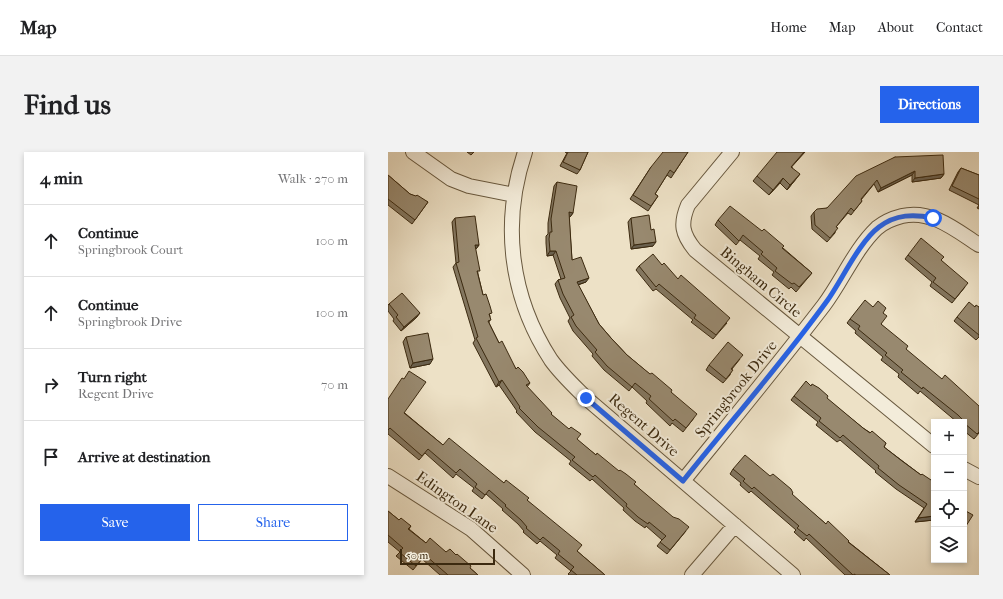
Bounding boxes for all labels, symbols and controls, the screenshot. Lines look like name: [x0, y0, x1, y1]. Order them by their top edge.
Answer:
text: Map: [20, 17, 56, 39]
text: Home: [770, 19, 807, 36]
text: Map: [829, 19, 856, 36]
text: About: [878, 19, 914, 36]
text: Contact: [936, 19, 983, 36]
button: Directions: [880, 86, 979, 123]
text: Find us: [24, 88, 111, 121]
text: 4 min: [40, 168, 83, 188]
text: Walk · 270 m: [278, 171, 348, 186]
route start: [924, 209, 942, 227]
text: Continue: [78, 224, 138, 242]
icon: ahead: [40, 230, 62, 252]
text: 100 m: [315, 233, 348, 248]
text: Springbrook Court: [78, 242, 183, 257]
street label: Bingham Circle: [717, 243, 806, 322]
text: Continue: [78, 296, 138, 314]
icon: ahead: [40, 302, 62, 324]
text: 100 m: [315, 305, 348, 320]
text: Springbrook Drive: [78, 314, 182, 329]
street label: Springbrook Drive: [691, 336, 781, 441]
text: Turn right: [78, 368, 147, 386]
icon: right: [40, 374, 62, 396]
text: 70 m: [321, 377, 348, 392]
text: Regent Drive: [78, 386, 154, 401]
route end: [577, 389, 595, 407]
street label: Regent Drive: [605, 390, 683, 461]
map controls: [931, 419, 967, 563]
button: +: [931, 419, 967, 455]
icon: arrive: [40, 446, 62, 468]
text: Arrive at destination: [78, 448, 210, 466]
button: −: [931, 455, 967, 491]
street label: Edington Lane: [413, 467, 502, 537]
button: locate: [931, 491, 967, 527]
button: Save: [40, 504, 190, 541]
button: Share: [198, 504, 348, 541]
button: layers: [931, 527, 967, 563]
scale bar: [400, 547, 495, 566]
text: 50 m: [406, 549, 428, 562]

